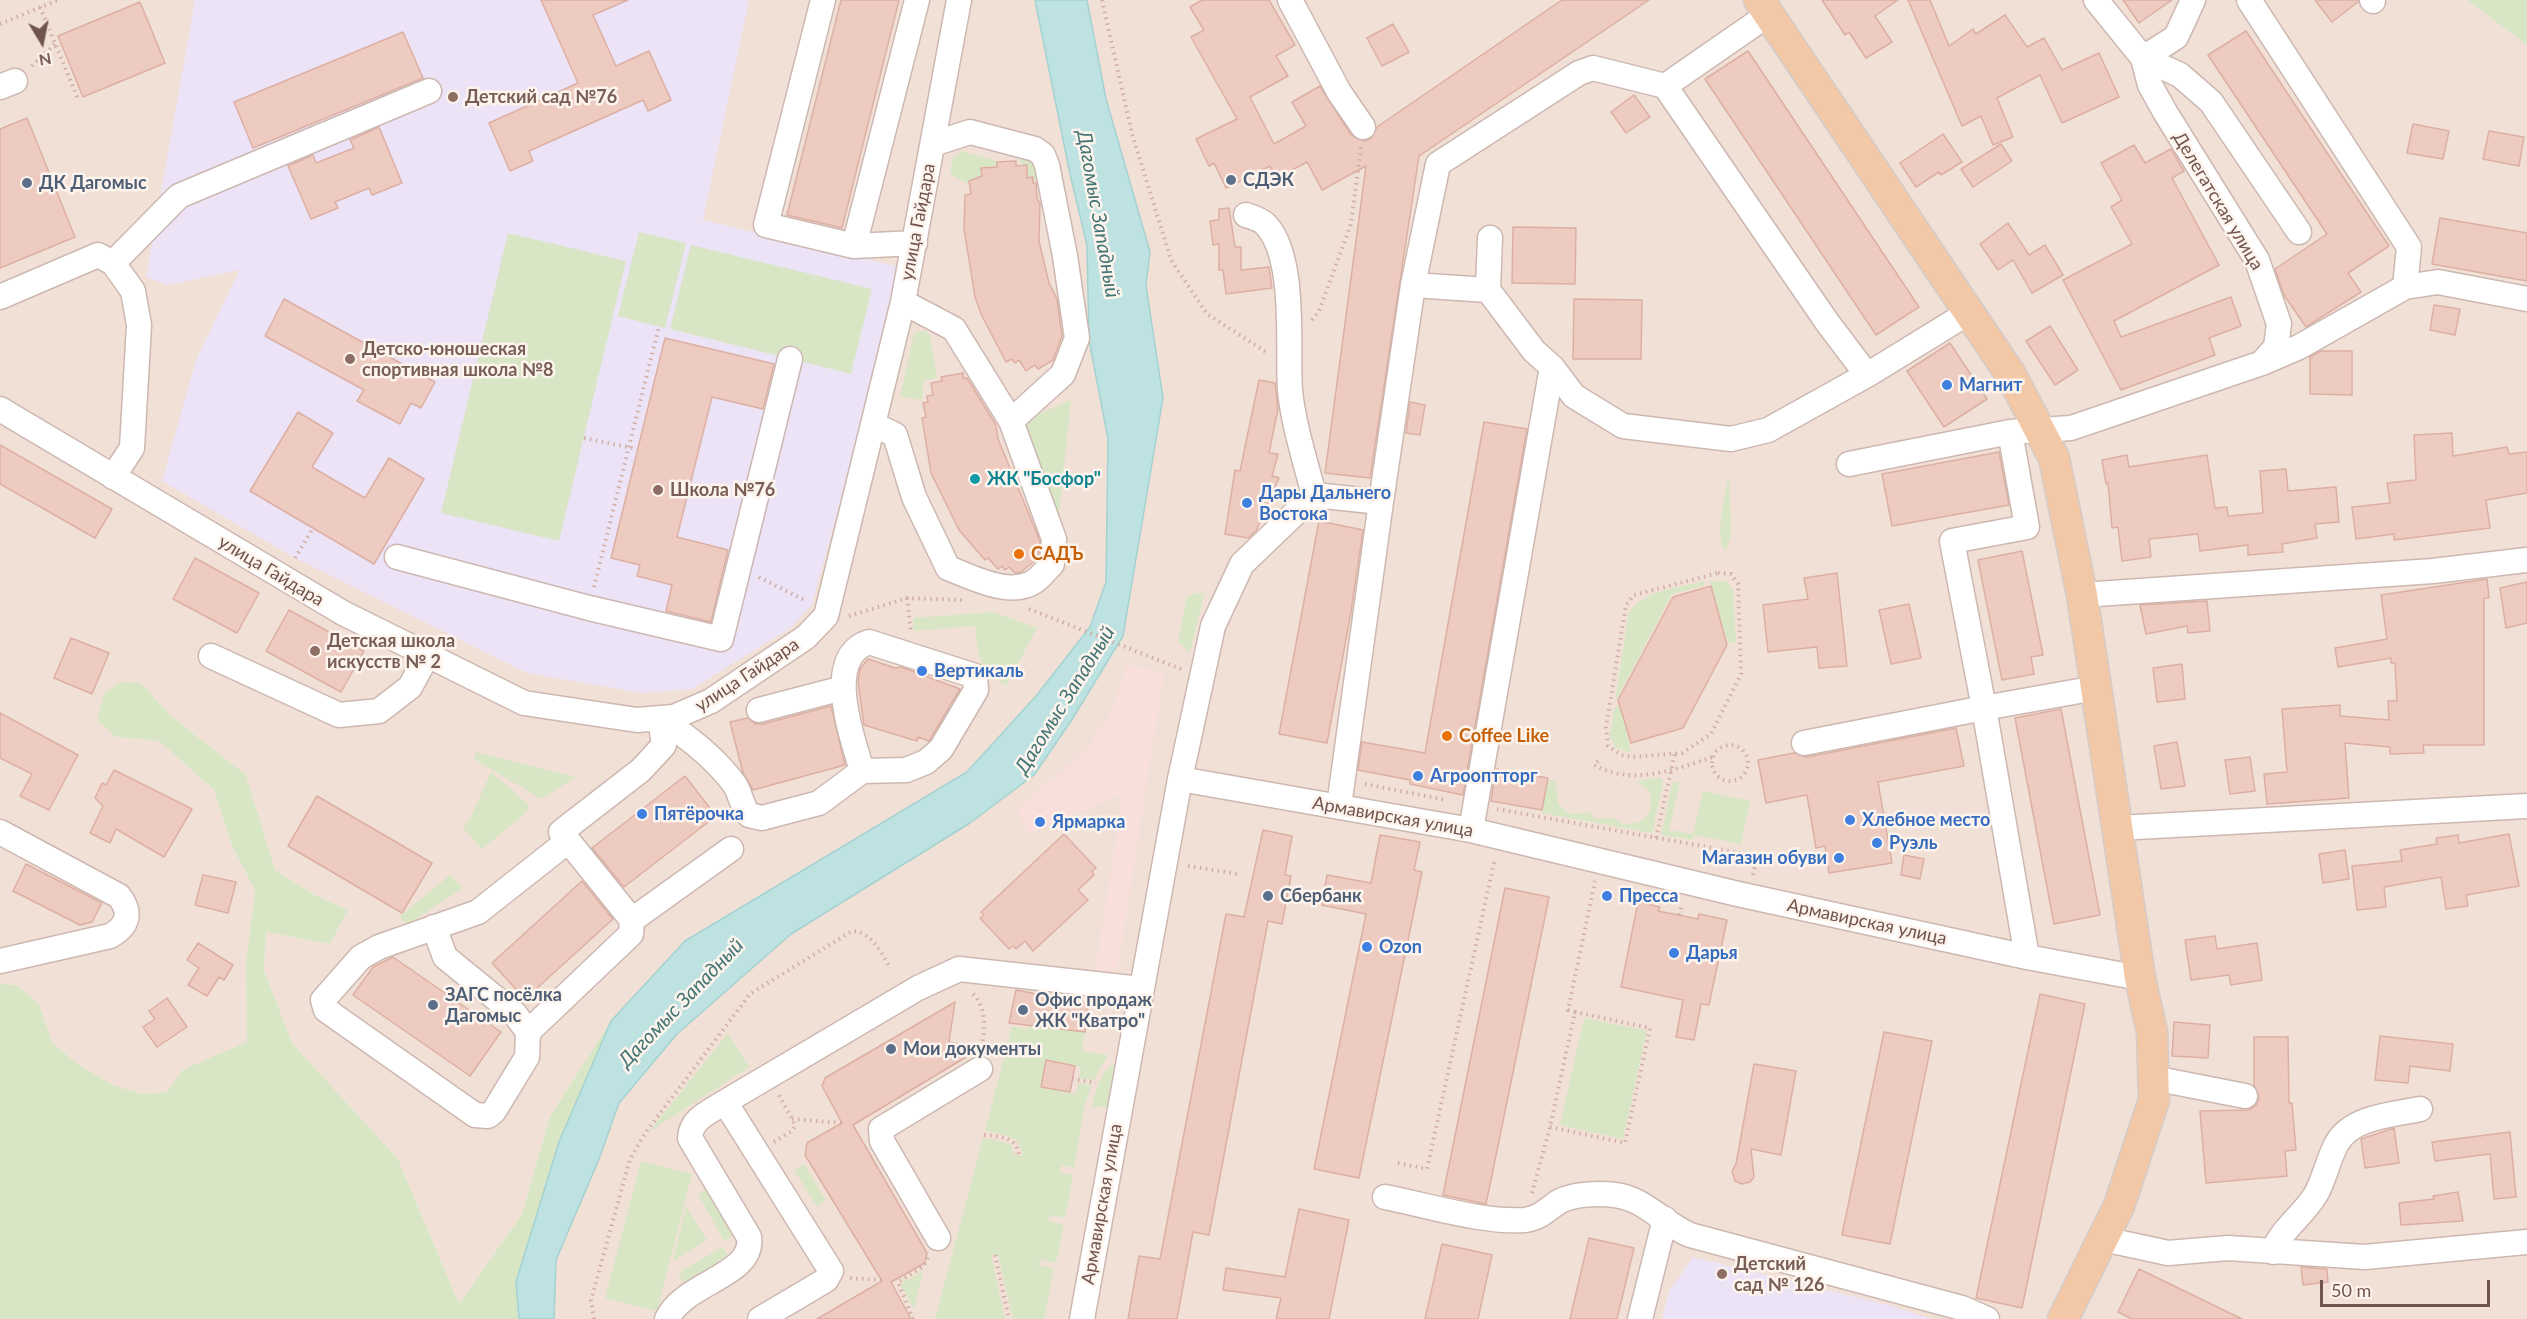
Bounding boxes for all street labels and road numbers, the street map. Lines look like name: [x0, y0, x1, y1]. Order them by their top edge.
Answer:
street label: Делегатская улица: [2168, 128, 2268, 274]
street label: улица Гайдара: [896, 161, 940, 283]
street label: улица Гайдара: [214, 531, 328, 611]
street label: улица Гайдара: [691, 633, 803, 717]
street label: Армавирская улица: [1311, 792, 1475, 842]
street label: Армавирская улица: [1785, 895, 1949, 949]
street label: Армавирская улица: [1077, 1122, 1127, 1286]

